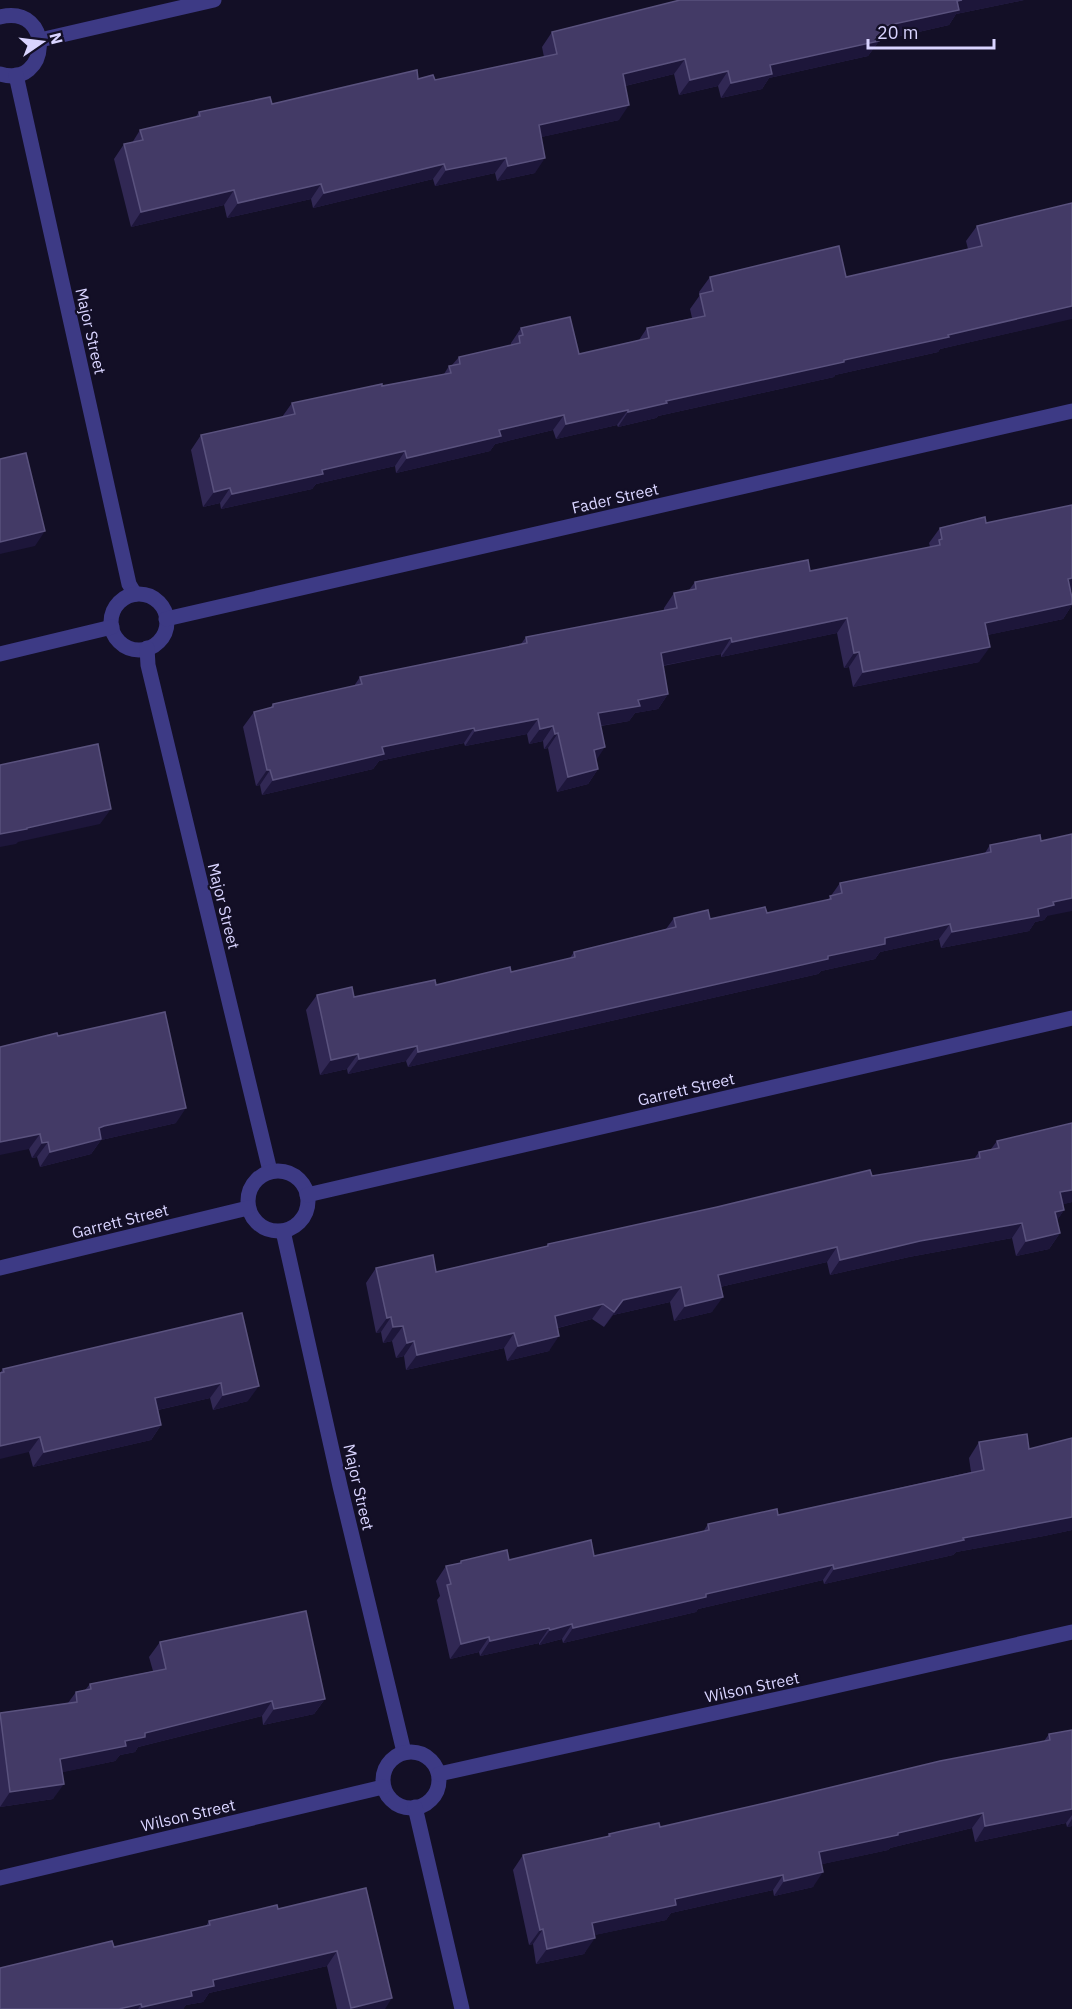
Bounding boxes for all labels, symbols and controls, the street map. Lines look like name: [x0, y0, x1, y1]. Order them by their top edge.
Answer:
north arrow: [12, 12, 72, 72]
scale bar: [868, 12, 994, 50]
text: 20 m: [877, 21, 919, 44]
text: N: [45, 30, 68, 46]
street label: Major Street: [71, 286, 111, 376]
street label: Fader Street: [570, 478, 660, 518]
street label: Major Street: [204, 861, 244, 951]
street label: Garrett Street: [636, 1068, 736, 1110]
street label: Garrett Street: [70, 1199, 170, 1243]
street label: Major Street: [339, 1442, 379, 1532]
street label: Wilson Street: [703, 1667, 801, 1707]
street label: Wilson Street: [139, 1794, 237, 1836]

